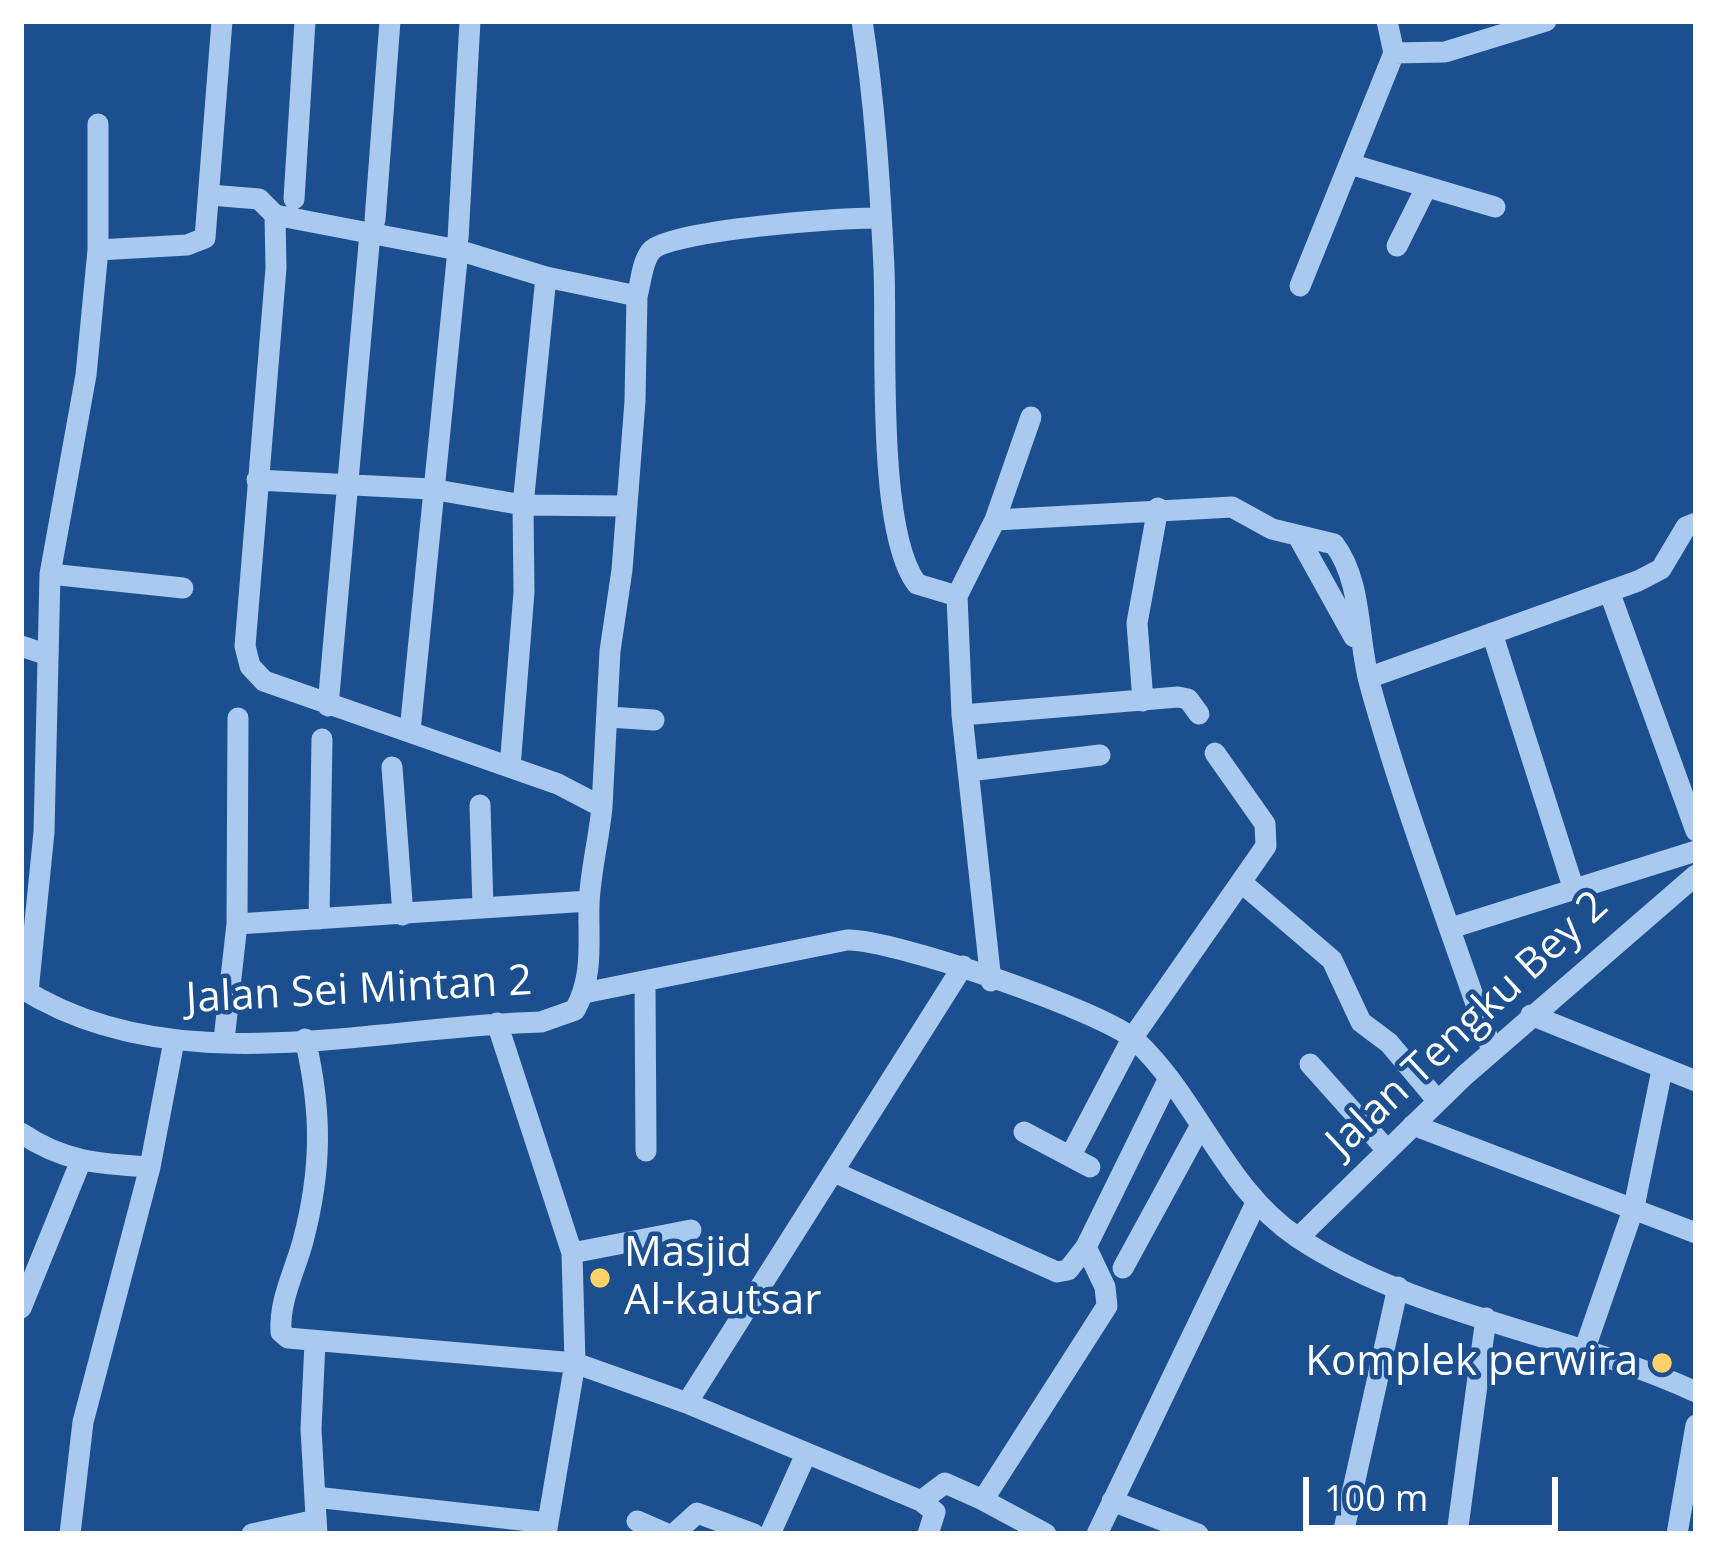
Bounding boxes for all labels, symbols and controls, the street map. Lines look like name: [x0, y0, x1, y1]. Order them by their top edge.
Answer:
street label: Jalan Tengku Bey 2: [1317, 882, 1619, 1168]
street label: Jalan Sei Mintan 2: [185, 957, 533, 1025]
place label: Masjid Al-kautsar: [624, 1229, 821, 1328]
marker: Masjid Al-kautsar: [587, 1265, 613, 1291]
place label: Komplek perwira: [1305, 1338, 1638, 1388]
marker: Komplek perwira: [1649, 1350, 1675, 1376]
scale bar: [1309, 1453, 1564, 1527]
text: 100 m: [1324, 1473, 1428, 1522]

